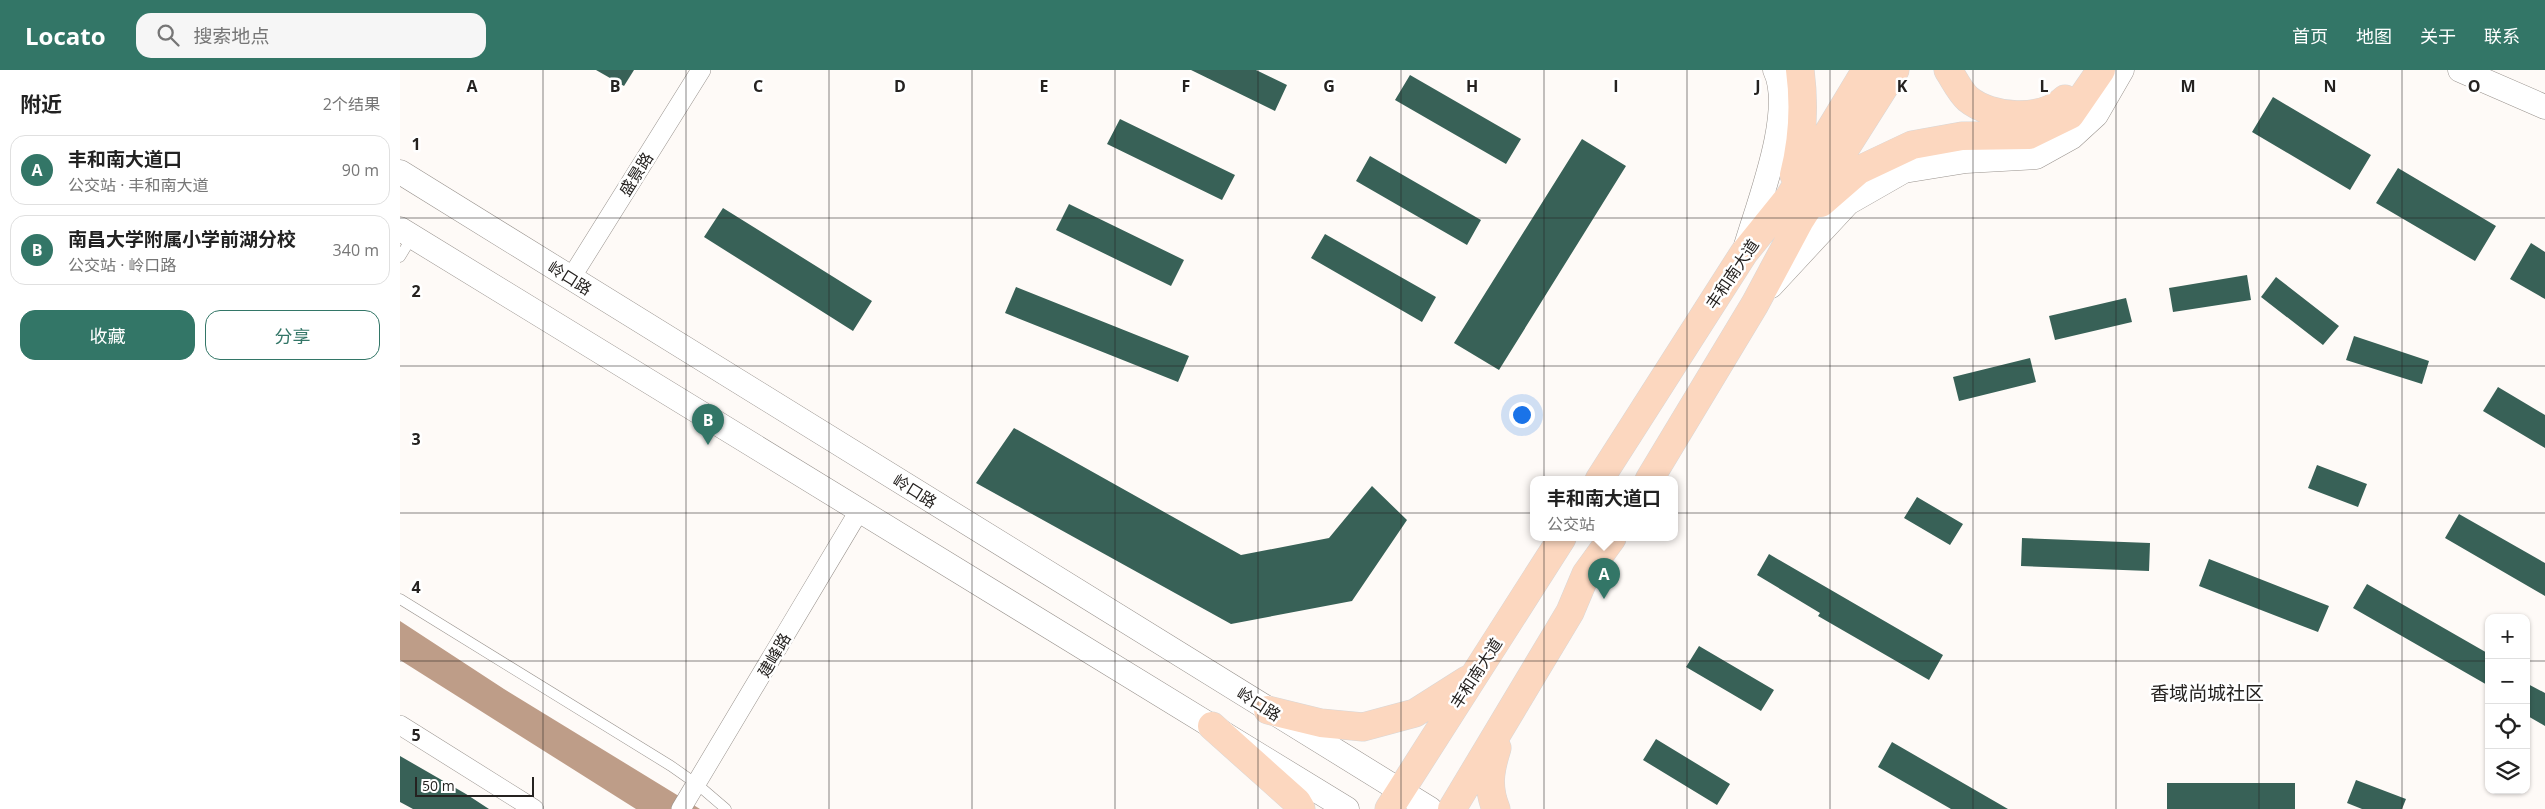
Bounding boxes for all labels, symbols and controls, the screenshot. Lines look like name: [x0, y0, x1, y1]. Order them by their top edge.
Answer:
search box: [136, 13, 486, 58]
text: Locato: [25, 19, 106, 52]
icon: search: [154, 21, 182, 49]
text: 搜索地点: [194, 23, 270, 49]
text: 首页: [2292, 24, 2328, 48]
text: 地图: [2356, 24, 2392, 48]
text: 关于: [2420, 24, 2456, 48]
text: 联系: [2484, 24, 2520, 48]
text: A: [466, 75, 478, 97]
text: B: [610, 75, 620, 97]
text: C: [753, 75, 763, 97]
text: D: [894, 75, 906, 97]
text: E: [1040, 75, 1049, 97]
text: F: [1182, 75, 1190, 97]
text: G: [1323, 75, 1335, 97]
text: H: [1466, 75, 1478, 97]
text: I: [1613, 75, 1619, 97]
text: J: [1753, 75, 1761, 97]
text: K: [1897, 75, 1908, 97]
text: L: [2039, 75, 2049, 97]
text: M: [2180, 75, 2196, 97]
text: N: [2323, 75, 2337, 97]
text: O: [2468, 75, 2480, 97]
text: 附近: [20, 90, 62, 118]
text: 2个结果: [323, 93, 380, 115]
text: 1: [411, 133, 421, 155]
text: 丰和南大道口: [68, 146, 182, 172]
street label: 盛景路: [614, 148, 658, 200]
text: A: [31, 159, 43, 181]
text: 90 m: [342, 159, 379, 181]
text: 公交站 · 丰和南大道: [68, 174, 209, 196]
text: 南昌大学附属小学前湖分校: [68, 226, 296, 252]
street label: 丰和南大道: [1701, 235, 1763, 313]
text: B: [32, 239, 42, 261]
text: 340 m: [333, 239, 379, 261]
text: 公交站 · 岭口路: [68, 254, 177, 276]
street label: 岭口路: [544, 256, 596, 300]
text: 2: [411, 280, 421, 302]
button: 收藏: [20, 310, 195, 360]
button: 分享: [205, 310, 380, 360]
your location: [1509, 402, 1535, 428]
pin: B: [692, 404, 724, 445]
text: 3: [411, 428, 421, 450]
street label: 岭口路: [889, 469, 941, 513]
popup: [1530, 476, 1678, 541]
text: 丰和南大道口: [1547, 485, 1661, 511]
text: 公交站: [1547, 513, 1595, 535]
pin: A: [1588, 558, 1620, 599]
text: 4: [411, 576, 421, 598]
map controls: [2485, 614, 2530, 794]
button: +: [2485, 614, 2530, 659]
street label: 建峰路: [752, 629, 796, 681]
street label: 丰和南大道: [1445, 633, 1507, 713]
button: −: [2485, 659, 2530, 704]
district label: 香域尚城社区: [2150, 680, 2264, 706]
street label: 岭口路: [1233, 682, 1285, 726]
button: locate: [2485, 704, 2530, 749]
text: 5: [411, 724, 421, 746]
button: layers: [2485, 749, 2530, 794]
scale bar: [415, 774, 534, 797]
text: 50 m: [422, 776, 455, 795]

